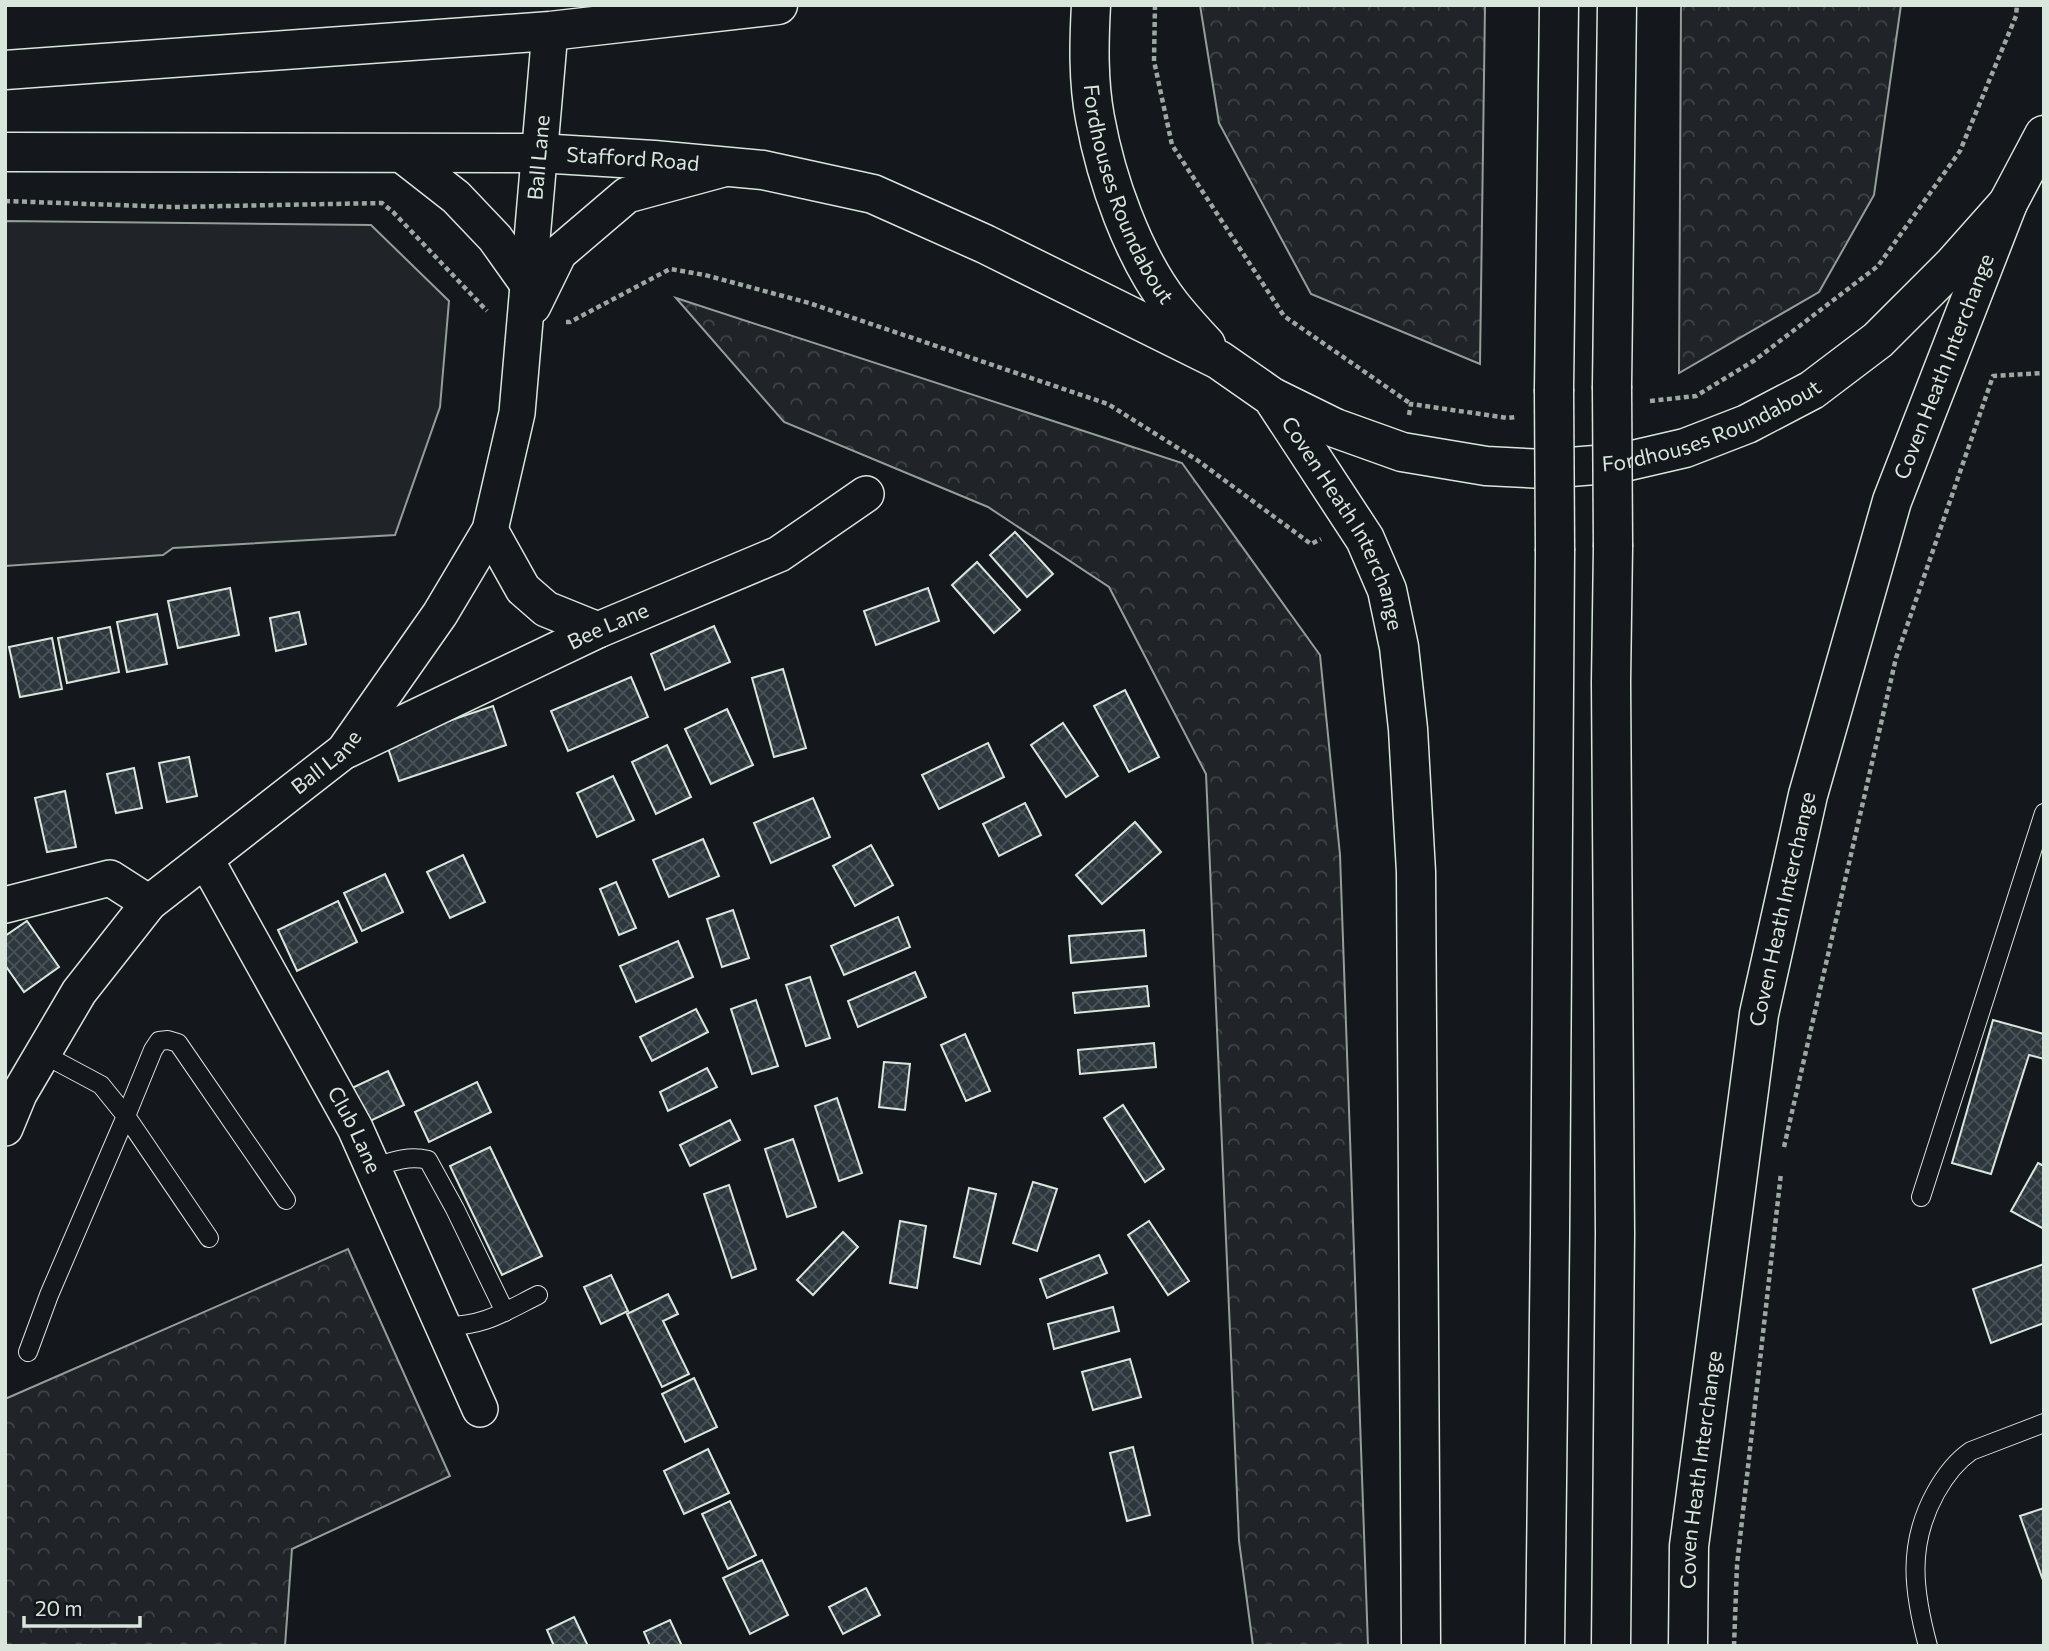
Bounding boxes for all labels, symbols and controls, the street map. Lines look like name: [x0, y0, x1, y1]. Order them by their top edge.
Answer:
street label: Fordhouses Roundabout: [1080, 83, 1180, 308]
street label: Ball Lane: [521, 114, 554, 201]
street label: Stafford Road: [566, 141, 700, 175]
street label: Coven Heath Interchange: [1888, 250, 1998, 482]
street label: Fordhouses Roundabout: [1601, 374, 1825, 475]
street label: Coven Heath Interchange: [1277, 411, 1409, 632]
street label: Bee Lane: [563, 596, 652, 654]
street label: Ball Lane: [285, 725, 366, 799]
street label: Coven Heath Interchange: [1743, 789, 1819, 1028]
street label: Club Lane: [323, 1081, 387, 1177]
street label: Coven Heath Interchange: [1675, 1349, 1726, 1589]
scale bar: [24, 1584, 140, 1628]
text: 20 m: [35, 1595, 83, 1620]

